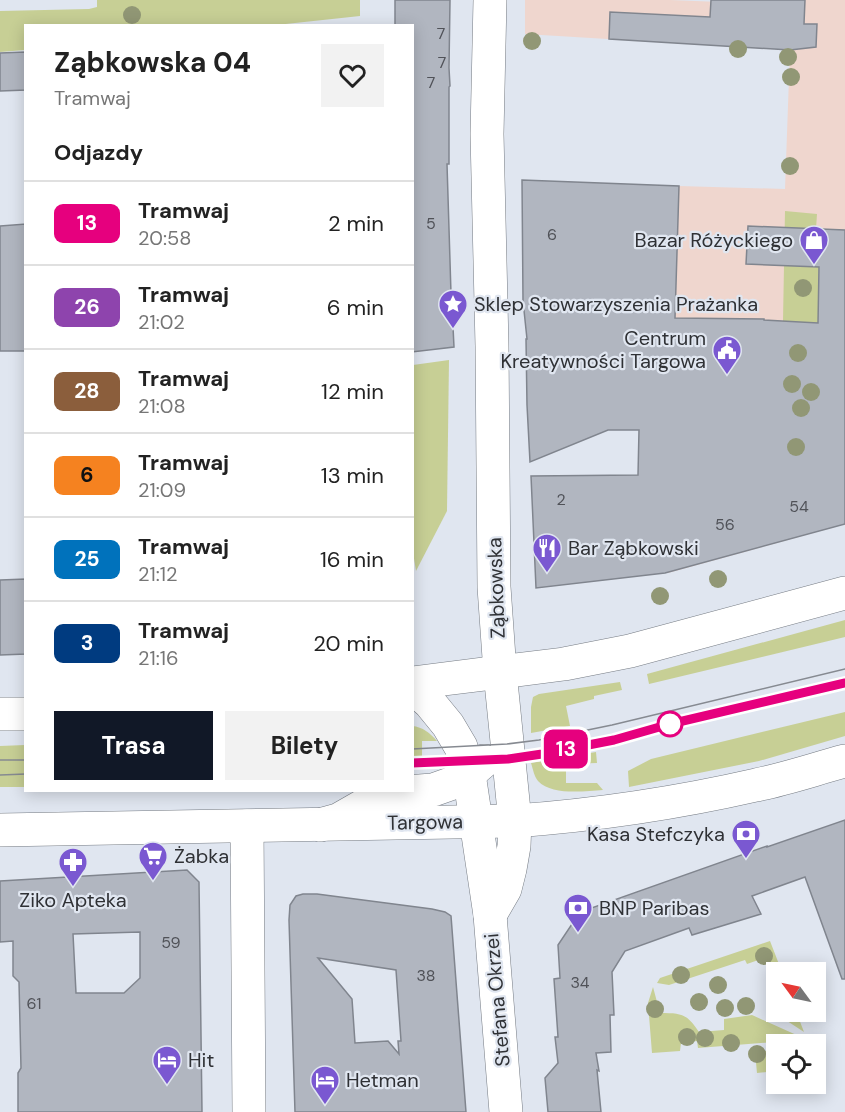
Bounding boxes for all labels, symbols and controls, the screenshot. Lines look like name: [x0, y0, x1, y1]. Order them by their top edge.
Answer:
house number: 7: [437, 23, 445, 44]
text: Ząbkowska 04: [54, 44, 251, 81]
button: heart: [321, 44, 384, 107]
house number: 7: [438, 52, 446, 73]
house number: 7: [427, 72, 435, 93]
text: Tramwaj: [54, 85, 131, 111]
text: Odjazdy: [54, 138, 143, 167]
text: Tramwaj: [138, 196, 229, 225]
text: 13: [77, 209, 97, 237]
text: 2 min: [328, 209, 384, 238]
house number: 5: [426, 213, 436, 234]
house number: 6: [547, 224, 557, 245]
shop icon: Bazar Różyckiego: [798, 224, 830, 266]
text: 20:58: [138, 225, 191, 251]
place label: Bazar Różyckiego: [635, 227, 793, 253]
text: Tramwaj: [138, 280, 229, 309]
place icon: Sklep Stowarzyszenia Prażanka: [437, 288, 469, 330]
place label: Sklep Stowarzyszenia Prażanka: [474, 291, 758, 317]
text: 26: [74, 293, 100, 321]
text: 6 min: [327, 293, 384, 322]
text: 21:02: [138, 309, 185, 335]
place label: Centrum Kreatywności Targowa: [500, 325, 706, 374]
public building icon: Centrum Kreatywności Targowa: [711, 334, 743, 376]
text: Tramwaj: [138, 364, 229, 393]
text: 28: [74, 377, 100, 405]
text: 12 min: [321, 377, 384, 406]
text: 21:08: [138, 393, 186, 419]
text: Tramwaj: [138, 448, 229, 477]
text: 6: [80, 461, 94, 489]
text: 13 min: [321, 461, 384, 490]
text: 21:09: [138, 477, 186, 503]
house number: 2: [556, 489, 566, 510]
house number: 54: [789, 496, 809, 517]
house number: 56: [715, 514, 735, 535]
text: Tramwaj: [138, 532, 229, 561]
restaurant icon: Bar Ząbkowski: [531, 532, 563, 574]
place label: Bar Ząbkowski: [568, 535, 699, 561]
street label: Ząbkowska: [481, 537, 511, 639]
text: 25: [74, 545, 100, 573]
text: 16 min: [320, 545, 384, 574]
text: 21:12: [138, 561, 178, 587]
text: Tramwaj: [138, 616, 229, 645]
text: 3: [81, 629, 93, 657]
text: 20 min: [313, 629, 384, 658]
text: 21:16: [138, 645, 179, 671]
button: Trasa: [54, 711, 213, 780]
button: Bilety: [225, 711, 384, 780]
unlabelled marker: [657, 711, 683, 737]
line badge: 13: [539, 730, 593, 768]
text: 13: [556, 735, 576, 763]
street label: Targowa: [387, 808, 463, 836]
bank icon: Kasa Stefczyka: [730, 818, 762, 860]
place label: Kasa Stefczyka: [587, 821, 725, 847]
supermarket icon: Żabka: [137, 840, 169, 882]
place label: Żabka: [174, 843, 229, 869]
pharmacy icon: Ziko Apteka: [57, 846, 89, 888]
place label: Ziko Apteka: [19, 887, 127, 913]
bank icon: BNP Paribas: [562, 892, 594, 934]
place label: BNP Paribas: [599, 895, 709, 921]
house number: 59: [161, 932, 181, 953]
street label: Stefana Okrzei: [478, 932, 516, 1068]
north arrow: [766, 962, 826, 1022]
map controls: [766, 962, 826, 1094]
house number: 38: [416, 965, 436, 986]
house number: 34: [570, 972, 590, 993]
house number: 61: [26, 993, 42, 1014]
button: locate: [766, 1034, 826, 1094]
hotel icon: Hit: [151, 1044, 183, 1086]
place label: Hit: [188, 1047, 214, 1073]
hotel icon: Hetman: [309, 1064, 341, 1106]
place label: Hetman: [346, 1067, 419, 1093]

